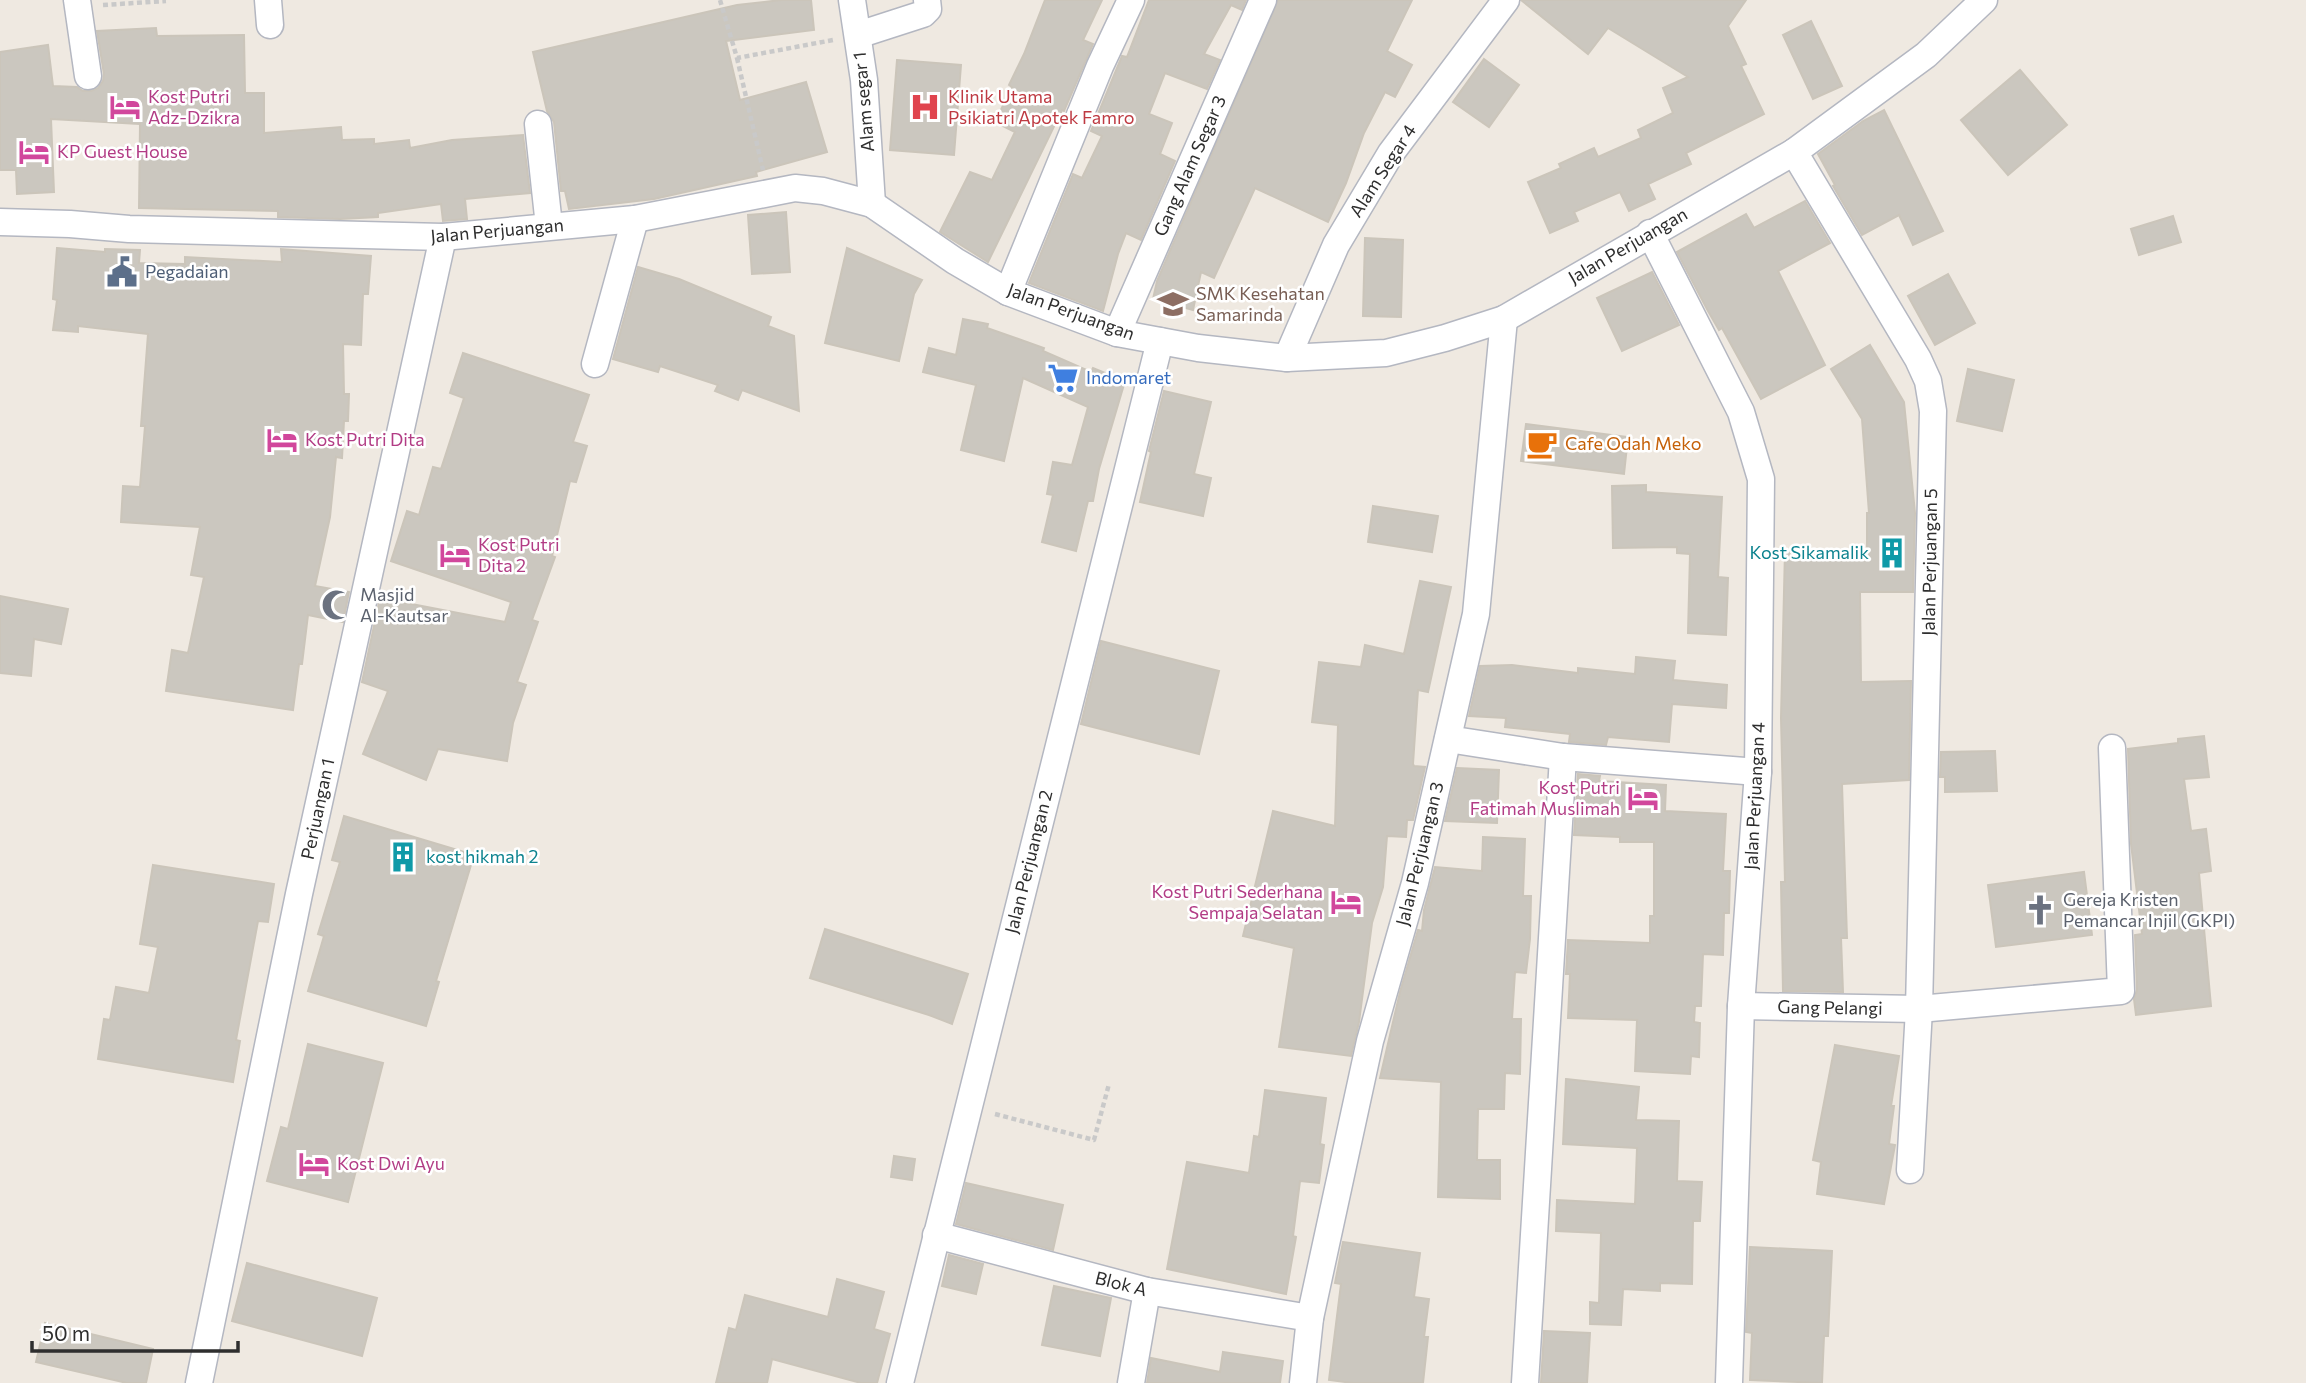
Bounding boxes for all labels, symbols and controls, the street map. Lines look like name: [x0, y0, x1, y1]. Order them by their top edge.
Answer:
street label: Alam segar 1: [848, 51, 878, 153]
place label: Kost Putri Adz-Dzikra: [148, 85, 240, 128]
place label: Klinik Utama Psikiatri Apotek Famro: [948, 85, 1135, 128]
hotel icon: Kost Putri Adz-Dzikra: [108, 90, 142, 124]
hospital icon: Klinik Utama Psikiatri Apotek Famro: [908, 90, 942, 124]
street label: Gang Alam Segar 3: [1148, 92, 1230, 239]
street label: Alam Segar 4: [1344, 120, 1420, 221]
hotel icon: KP Guest House: [17, 135, 51, 169]
place label: KP Guest House: [57, 140, 188, 162]
street label: Jalan Perjuangan: [1564, 202, 1691, 288]
street label: Jalan Perjuangan: [429, 213, 565, 247]
public building icon: Pegadaian: [105, 255, 139, 289]
place label: Pegadaian: [145, 260, 229, 282]
street label: Jalan Perjuangan: [1005, 278, 1138, 344]
place label: SMK Kesehatan Samarinda: [1196, 282, 1325, 325]
school or university icon: SMK Kesehatan Samarinda: [1156, 287, 1190, 321]
supermarket icon: Indomaret: [1046, 361, 1080, 395]
place label: Indomaret: [1086, 366, 1171, 388]
hotel icon: Kost Putri Dita: [265, 423, 299, 457]
cafe icon: Cafe Odah Meko: [1525, 427, 1559, 461]
place label: Kost Putri Dita: [305, 428, 425, 450]
place label: Cafe Odah Meko: [1565, 432, 1701, 454]
street label: Jalan Perjuangan 5: [1917, 488, 1941, 636]
place label: Kost Putri Dita 2: [478, 533, 560, 576]
building icon: Kost Sikamalik: [1875, 536, 1909, 570]
hotel icon: Kost Putri Dita 2: [438, 538, 472, 572]
place label: Kost Sikamalik: [1750, 541, 1869, 563]
place label: Masjid Al-Kautsar: [360, 583, 448, 626]
mosque icon: Masjid Al-Kautsar: [320, 588, 354, 622]
street label: Jalan Perjuangan 4: [1739, 721, 1769, 870]
street label: Perjuangan 1: [296, 756, 338, 861]
place label: Kost Putri Fatimah Muslimah: [1470, 776, 1620, 819]
street label: Jalan Perjuangan 3: [1391, 780, 1448, 928]
hotel icon: Kost Putri Fatimah Muslimah: [1626, 781, 1660, 815]
street label: Jalan Perjuangan 2: [1000, 788, 1057, 936]
building icon: kost hikmah 2: [386, 840, 420, 874]
place label: kost hikmah 2: [426, 845, 538, 867]
place label: Kost Putri Sederhana Sempaja Selatan: [1151, 880, 1323, 923]
hotel icon: Kost Putri Sederhana Sempaja Selatan: [1329, 885, 1363, 919]
place label: Gereja Kristen Pemancar Injil (GKPI): [2063, 888, 2235, 931]
church icon: Gereja Kristen Pemancar Injil (GKPI): [2023, 893, 2057, 927]
street label: Gang Pelangi: [1777, 995, 1883, 1019]
hotel icon: Kost Dwi Ayu: [297, 1147, 331, 1181]
place label: Kost Dwi Ayu: [337, 1152, 445, 1174]
street label: Blok A: [1093, 1266, 1149, 1300]
scale bar: [32, 1310, 238, 1354]
text: 50 m: [42, 1320, 90, 1345]

